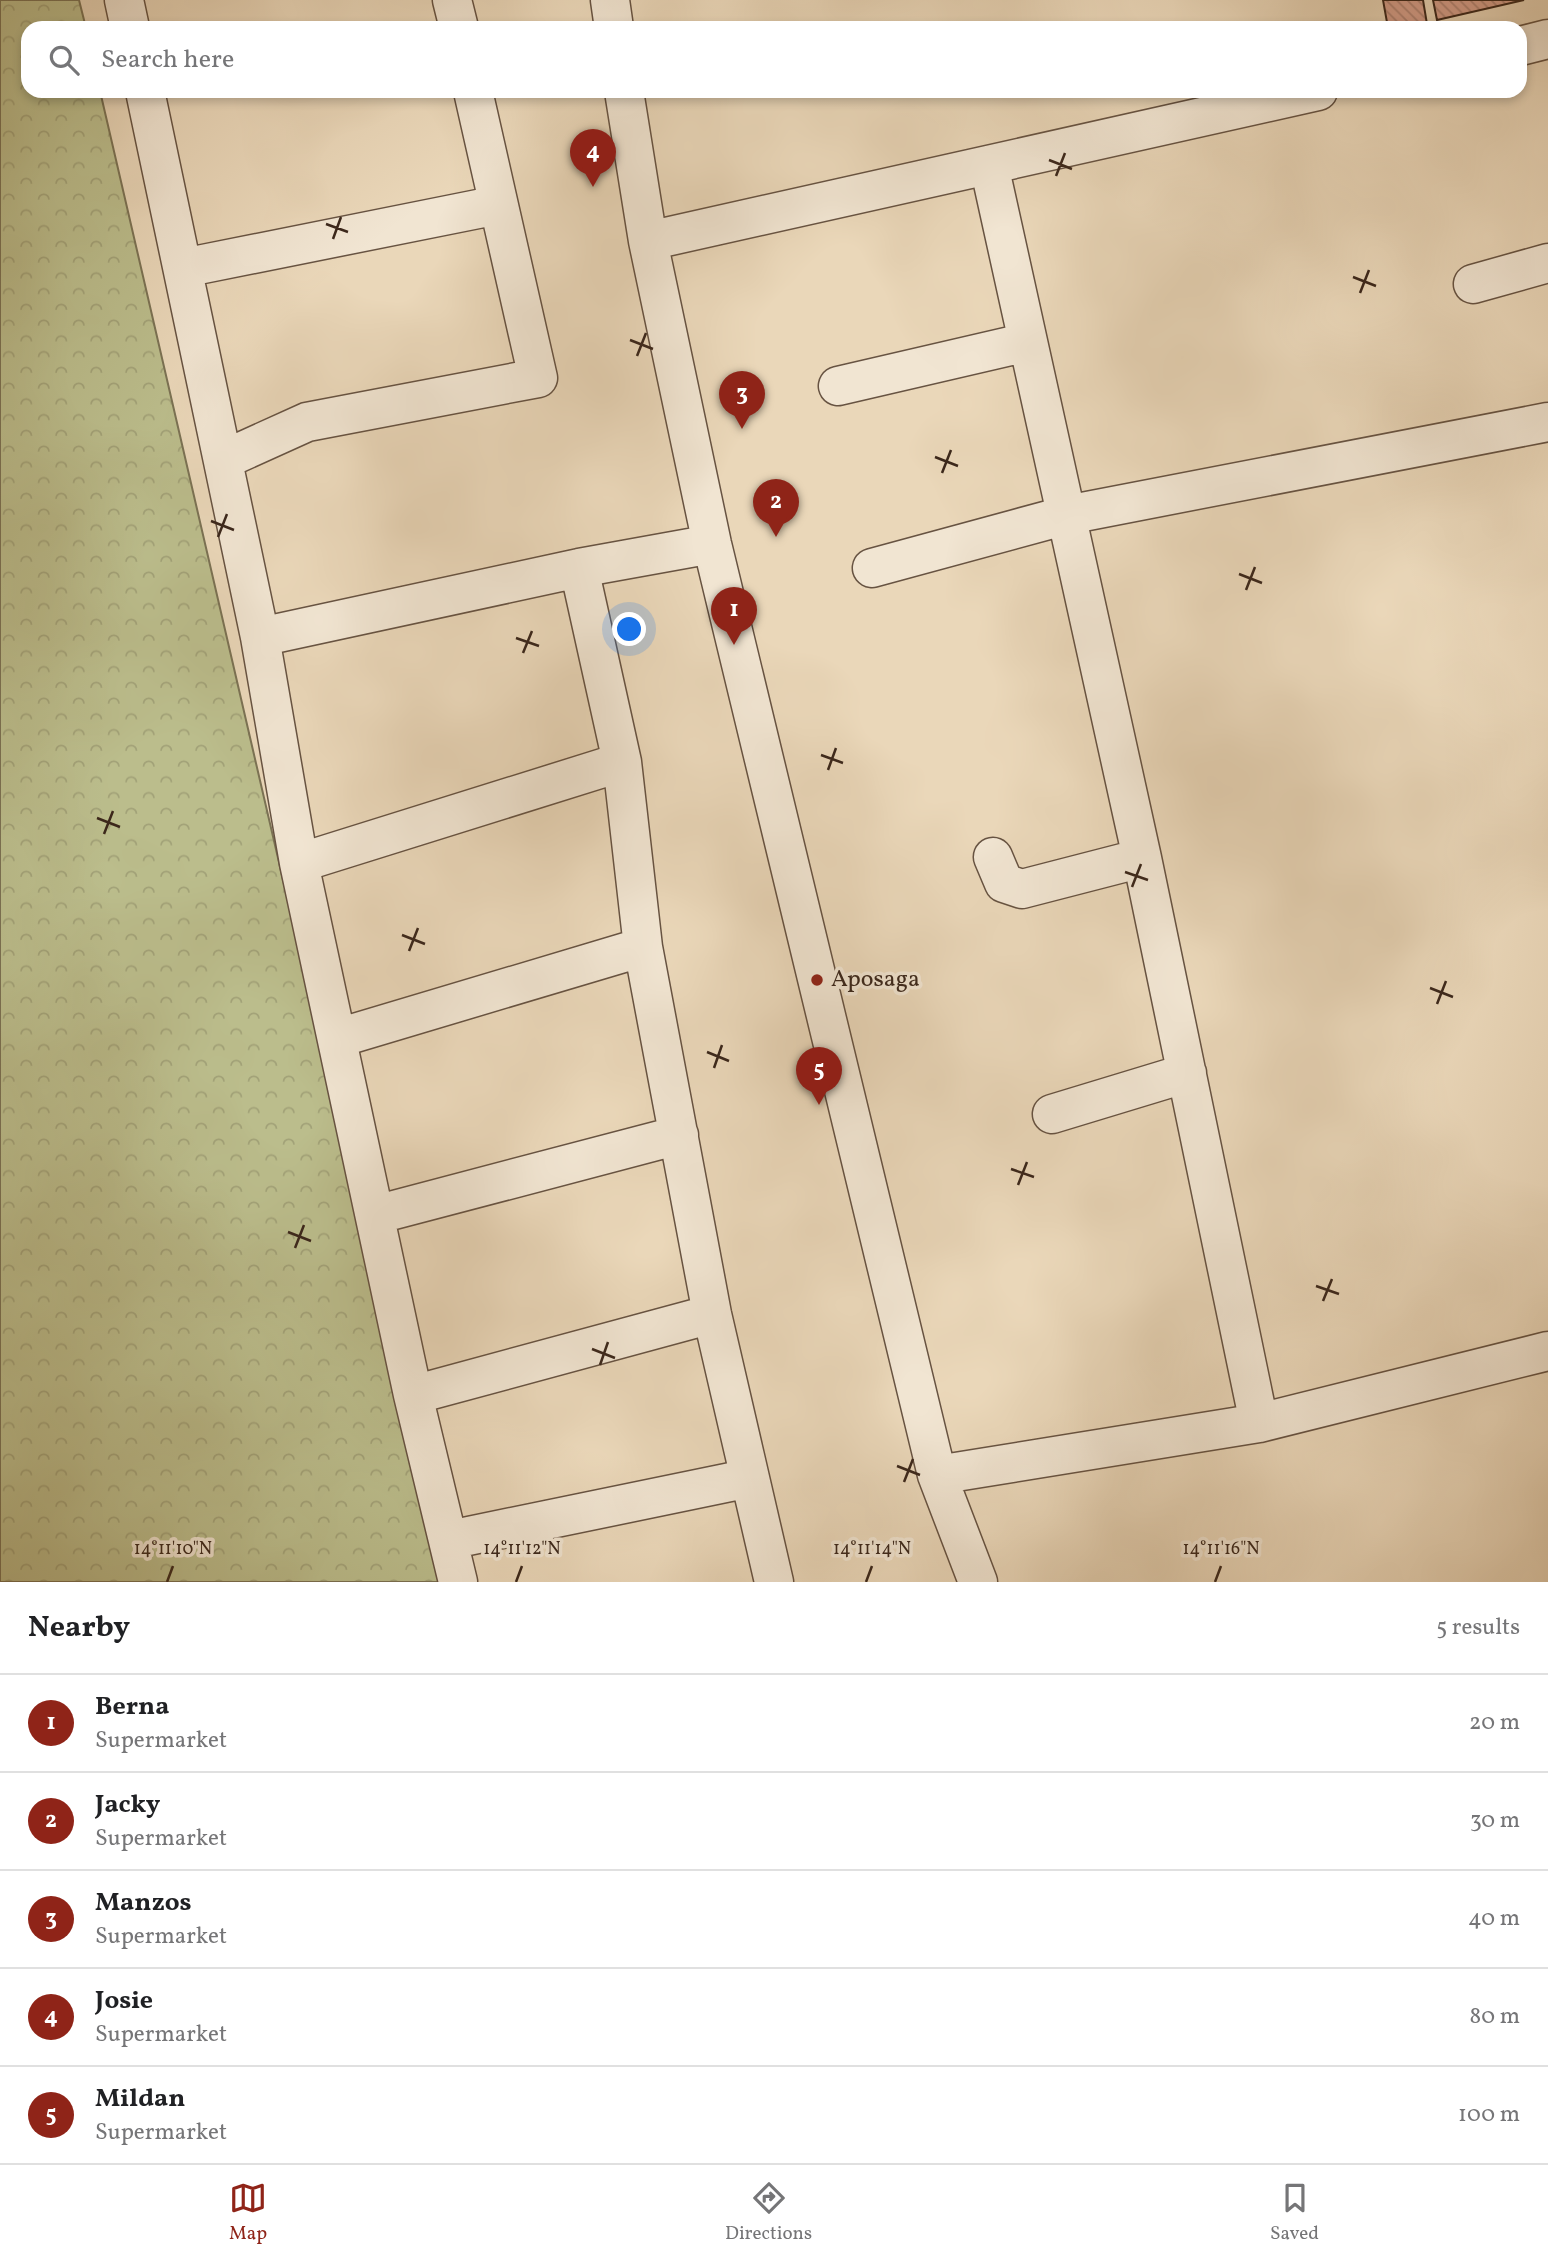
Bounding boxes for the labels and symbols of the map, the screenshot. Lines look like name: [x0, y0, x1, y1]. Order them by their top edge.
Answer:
pin: 4: [570, 129, 616, 187]
pin: 3: [719, 371, 765, 429]
pin: 2: [753, 479, 799, 537]
pin: 1: [711, 587, 757, 645]
your location: [612, 612, 646, 646]
place label: Aposaga: [831, 963, 920, 997]
marker: Aposaga: [809, 972, 825, 988]
pin: 5: [796, 1047, 842, 1105]
text: 14°11'10"N: [134, 1537, 212, 1562]
text: 14°11'12"N: [483, 1537, 561, 1562]
text: 14°11'14"N: [833, 1537, 911, 1562]
text: 14°11'16"N: [1182, 1537, 1260, 1562]

